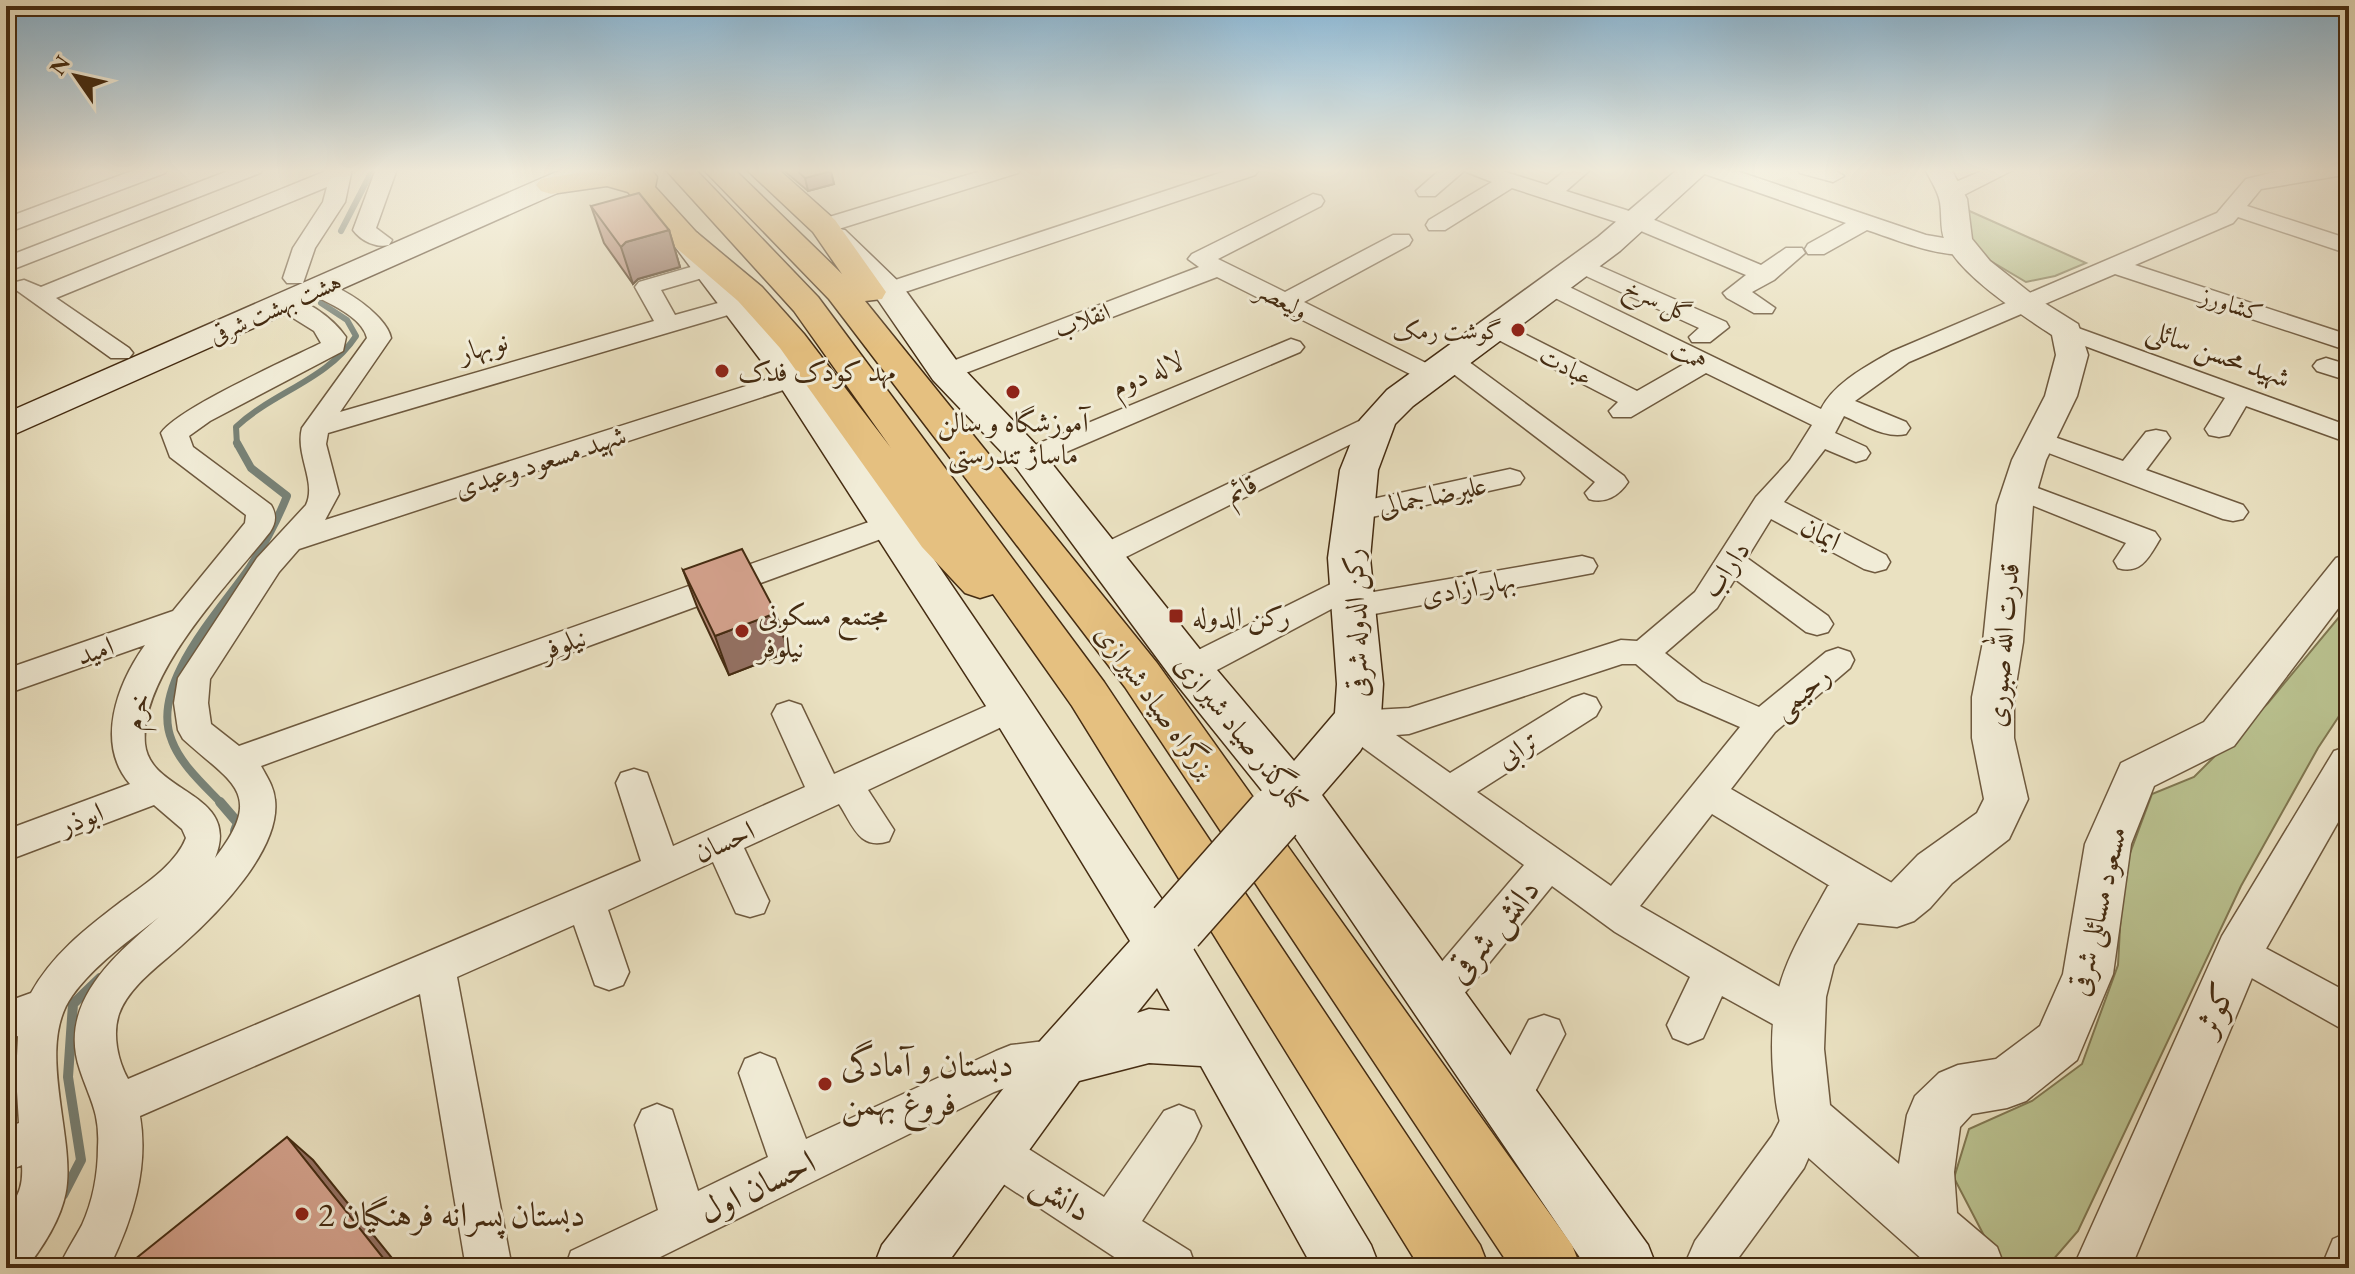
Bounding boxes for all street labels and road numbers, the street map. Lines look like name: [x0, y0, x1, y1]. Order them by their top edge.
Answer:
street label: هشت بهشت شرقی: [204, 265, 346, 352]
street label: گل سرخ: [1617, 271, 1697, 334]
street label: ولیعصر: [1248, 273, 1313, 327]
street label: کشاورز: [2195, 279, 2267, 329]
street label: انقلاب: [1050, 295, 1114, 345]
street label: شهید محسن سائلی: [2141, 310, 2296, 398]
street label: نوبهار: [451, 322, 512, 372]
street label: همت: [1665, 333, 1713, 377]
street label: عبادت: [1534, 339, 1598, 393]
street label: لاله دوم: [1105, 342, 1191, 411]
street label: شهید مسعود وعیدی: [449, 416, 631, 507]
street label: قائم: [1219, 465, 1266, 517]
street label: علیرضا جمالی: [1374, 466, 1490, 524]
street label: ایمان: [1795, 508, 1847, 558]
street label: داراب: [1693, 533, 1757, 605]
street label: رکن الدوله شرقی: [1334, 548, 1377, 698]
street label: بهار آزادی: [1418, 561, 1518, 614]
street label: قدرت الله صبوری: [1974, 561, 2027, 729]
street label: بزرگراه صیاد شیرازی: [1088, 616, 1224, 786]
street label: نیلوفر: [532, 618, 591, 669]
street label: امید: [72, 627, 118, 673]
street label: کنارگذر صیاد شیرازی: [1167, 646, 1318, 819]
street label: رحیمی: [1764, 657, 1839, 728]
street label: خرم: [114, 689, 165, 735]
street label: ترابی: [1489, 722, 1546, 778]
street label: ابوذر: [51, 793, 108, 844]
street label: احسان: [688, 812, 760, 870]
street label: مسعود مسائلی شرقی: [2060, 823, 2137, 1000]
street label: دانش شرقی: [1435, 868, 1550, 992]
street label: کوثر: [2182, 975, 2245, 1046]
street label: احسان اول: [691, 1139, 823, 1233]
street label: دانش: [1023, 1160, 1100, 1232]

